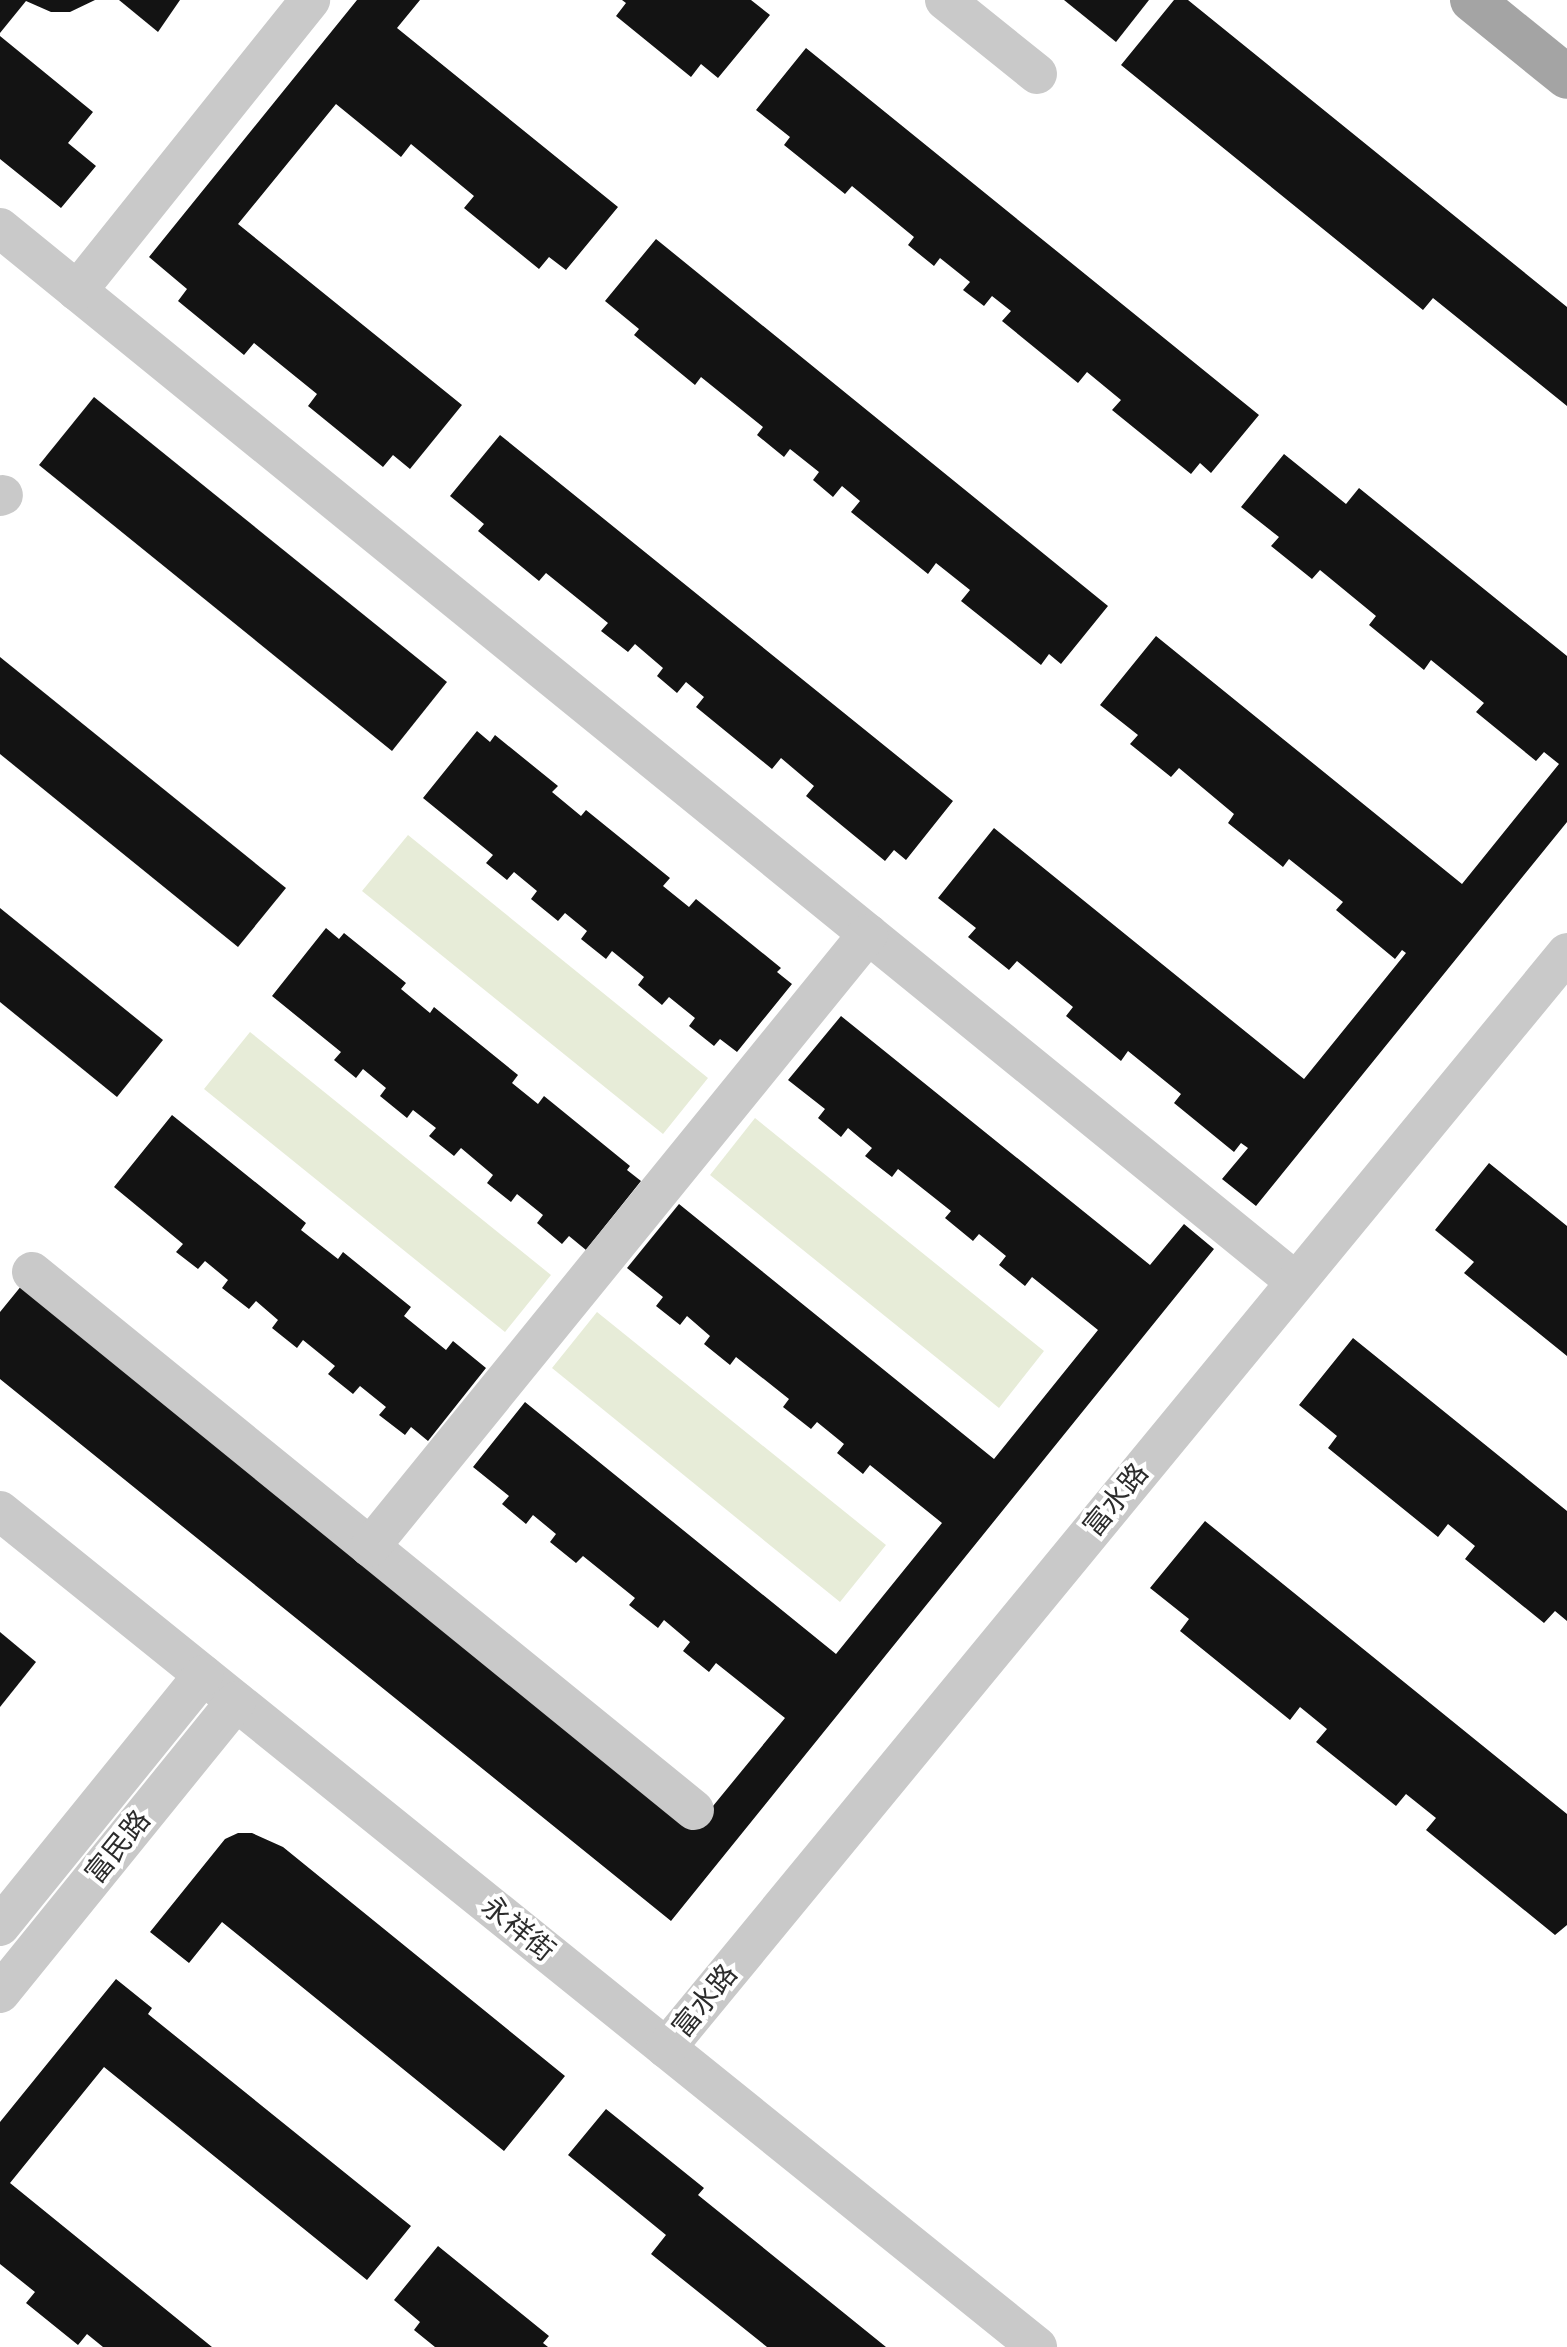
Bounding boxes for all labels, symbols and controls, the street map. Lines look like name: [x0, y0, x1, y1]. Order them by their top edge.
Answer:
street label: 富水路: [1077, 1457, 1155, 1543]
street label: 富民路: [79, 1804, 157, 1890]
street label: 永祥街: [475, 1890, 561, 1968]
street label: 富水路: [666, 1958, 744, 2044]

